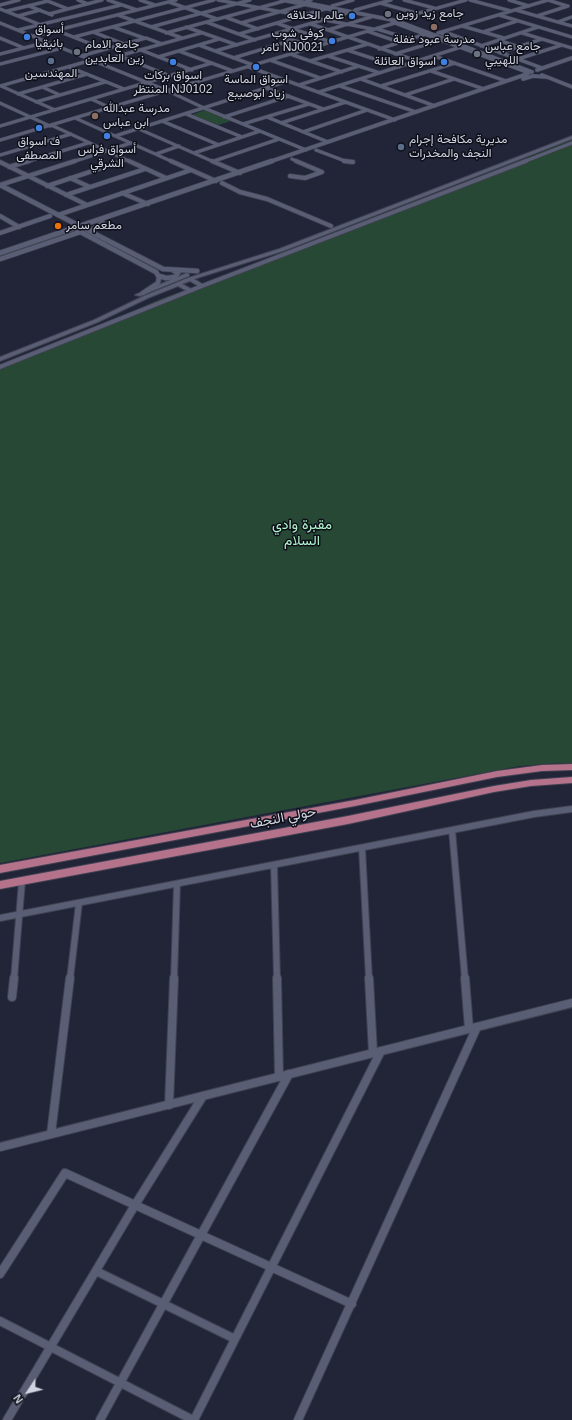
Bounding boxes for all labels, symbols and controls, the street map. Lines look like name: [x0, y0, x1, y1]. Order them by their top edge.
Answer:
place label: جامع زيد زوين: [396, 7, 464, 21]
place label: عالم الحلاقه: [287, 9, 344, 23]
marker: جامع زيد زوين: [383, 9, 393, 19]
marker: عالم الحلاقه: [347, 11, 357, 21]
marker: مدرسة عبود غفلة: [429, 22, 439, 32]
place label: أسواق بانيقيا: [35, 23, 64, 51]
place label: كوفي شوب ثامر NJ0021: [261, 27, 324, 55]
marker: أسواق بانيقيا: [22, 32, 32, 42]
place label: مدرسة عبود غفلة: [393, 33, 475, 47]
marker: كوفي شوب ثامر NJ0021: [327, 36, 337, 46]
place label: جامع الامام زين العابدين: [85, 38, 144, 66]
place label: جامع عباس اللهيبي: [485, 40, 541, 68]
marker: جامع الامام زين العابدين: [72, 47, 82, 57]
marker: جامع عباس اللهيبي: [472, 49, 482, 59]
place label: اسواق العائلة: [374, 55, 436, 69]
marker: المهندسين: [46, 56, 56, 66]
marker: اسواق بركات المنتظر NJ0102: [168, 57, 178, 67]
marker: اسواق العائلة: [439, 57, 449, 67]
marker: اسواق الماسة زياد ابوصيبع: [251, 62, 261, 72]
place label: المهندسين: [25, 67, 77, 81]
place label: اسواق بركات المنتظر NJ0102: [134, 69, 212, 97]
place label: اسواق الماسة زياد ابوصيبع: [224, 73, 288, 101]
place label: مدرسة عبدالله ابن عباس: [103, 102, 170, 130]
marker: مدرسة عبدالله ابن عباس: [90, 111, 100, 121]
marker: ف اسواق المصطفى: [34, 123, 44, 133]
marker: أسواق فراس الشرقي: [102, 131, 112, 141]
place label: مديرية مكافحة إجرام النجف والمخدرات: [409, 133, 507, 161]
place label: ف اسواق المصطفى: [16, 135, 62, 163]
marker: مديرية مكافحة إجرام النجف والمخدرات: [396, 142, 406, 152]
place label: أسواق فراس الشرقي: [78, 143, 136, 171]
place label: مطعم سامر: [66, 219, 122, 233]
marker: مطعم سامر: [53, 221, 63, 231]
park label: مقبرة وادي السلام: [272, 517, 332, 550]
street label: حولي النجف: [248, 803, 318, 833]
north arrow: [8, 1372, 48, 1412]
text: N: [11, 1392, 25, 1406]

